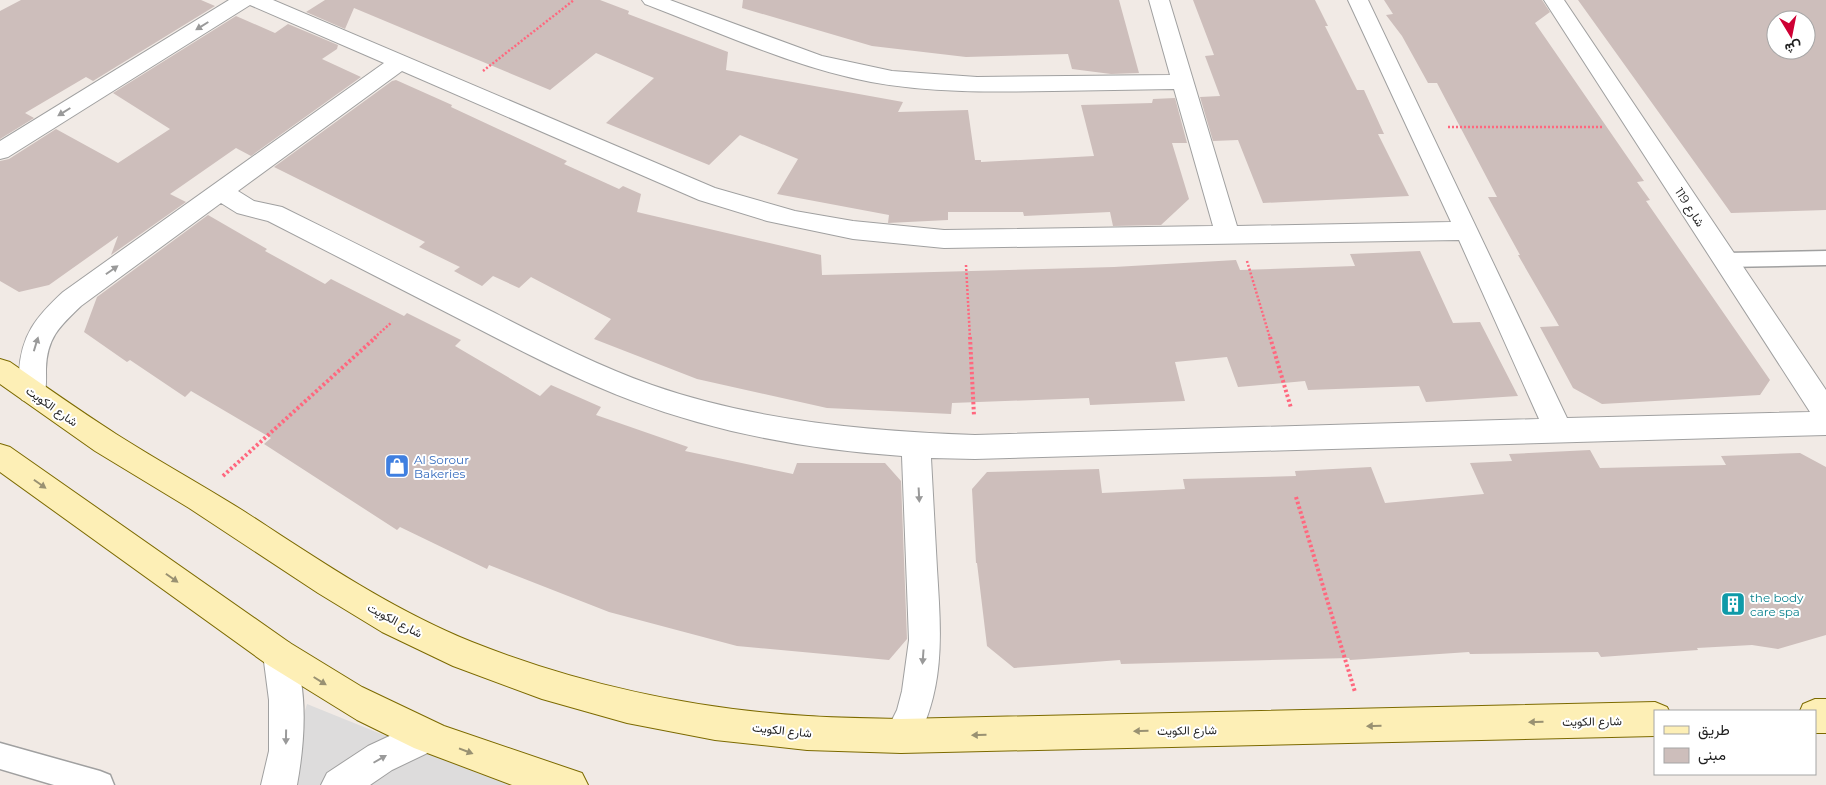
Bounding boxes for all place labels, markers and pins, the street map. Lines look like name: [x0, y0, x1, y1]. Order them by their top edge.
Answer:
place label: Al Sorour Bakeries: [414, 452, 469, 481]
shop icon: Al Sorour Bakeries: [384, 453, 410, 479]
place label: the body care spa: [1750, 590, 1804, 619]
building icon: the body care spa: [1720, 591, 1746, 617]

